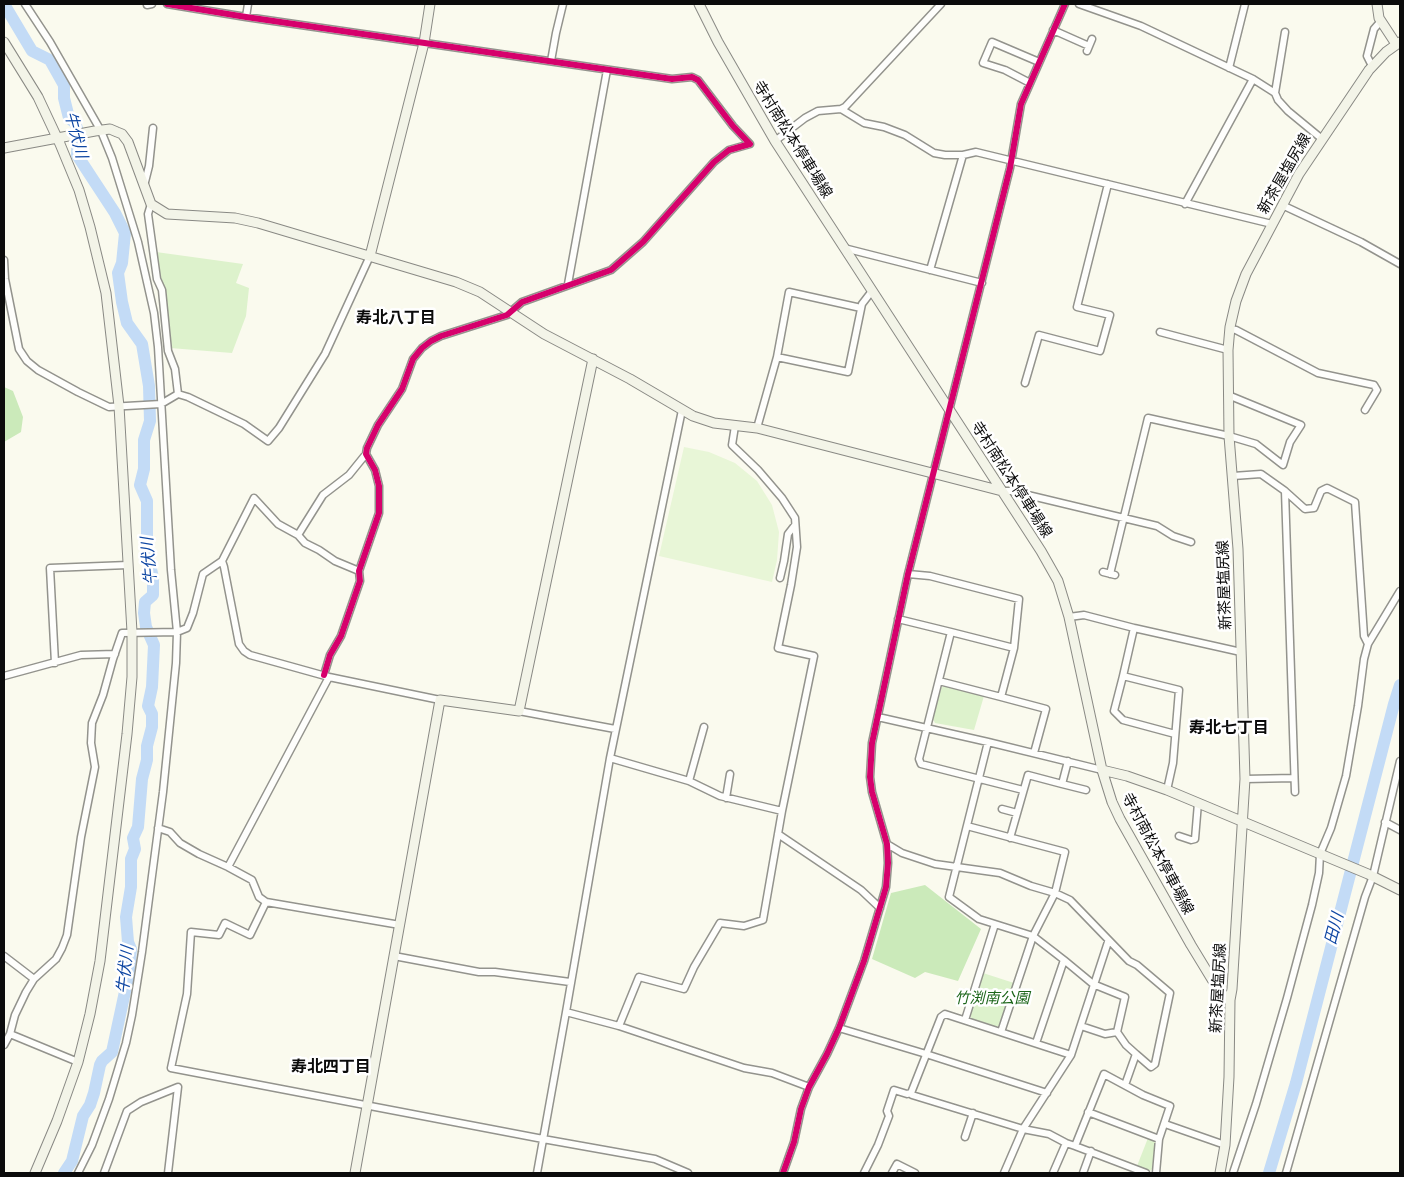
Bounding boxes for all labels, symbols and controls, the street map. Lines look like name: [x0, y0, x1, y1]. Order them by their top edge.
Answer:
street label: 寺村南松本停車場線: [749, 78, 835, 202]
water label: 牛伏川: [60, 109, 90, 161]
street label: 新茶屋塩尻線: [1255, 131, 1315, 217]
district label: 寿北八丁目: [356, 309, 436, 329]
street label: 寺村南松本停車場線: [967, 418, 1055, 542]
water label: 牛伏川: [138, 536, 162, 586]
street label: 新茶屋塩尻線: [1214, 540, 1236, 630]
district label: 寿北七丁目: [1189, 719, 1269, 739]
street label: 寺村南松本停車場線: [1117, 790, 1197, 918]
water label: 田川: [1322, 911, 1348, 947]
street label: 新茶屋塩尻線: [1208, 943, 1230, 1033]
water label: 牛伏川: [114, 945, 138, 995]
park label: 竹渕南公園: [955, 990, 1029, 1008]
district label: 寿北四丁目: [291, 1058, 371, 1078]

